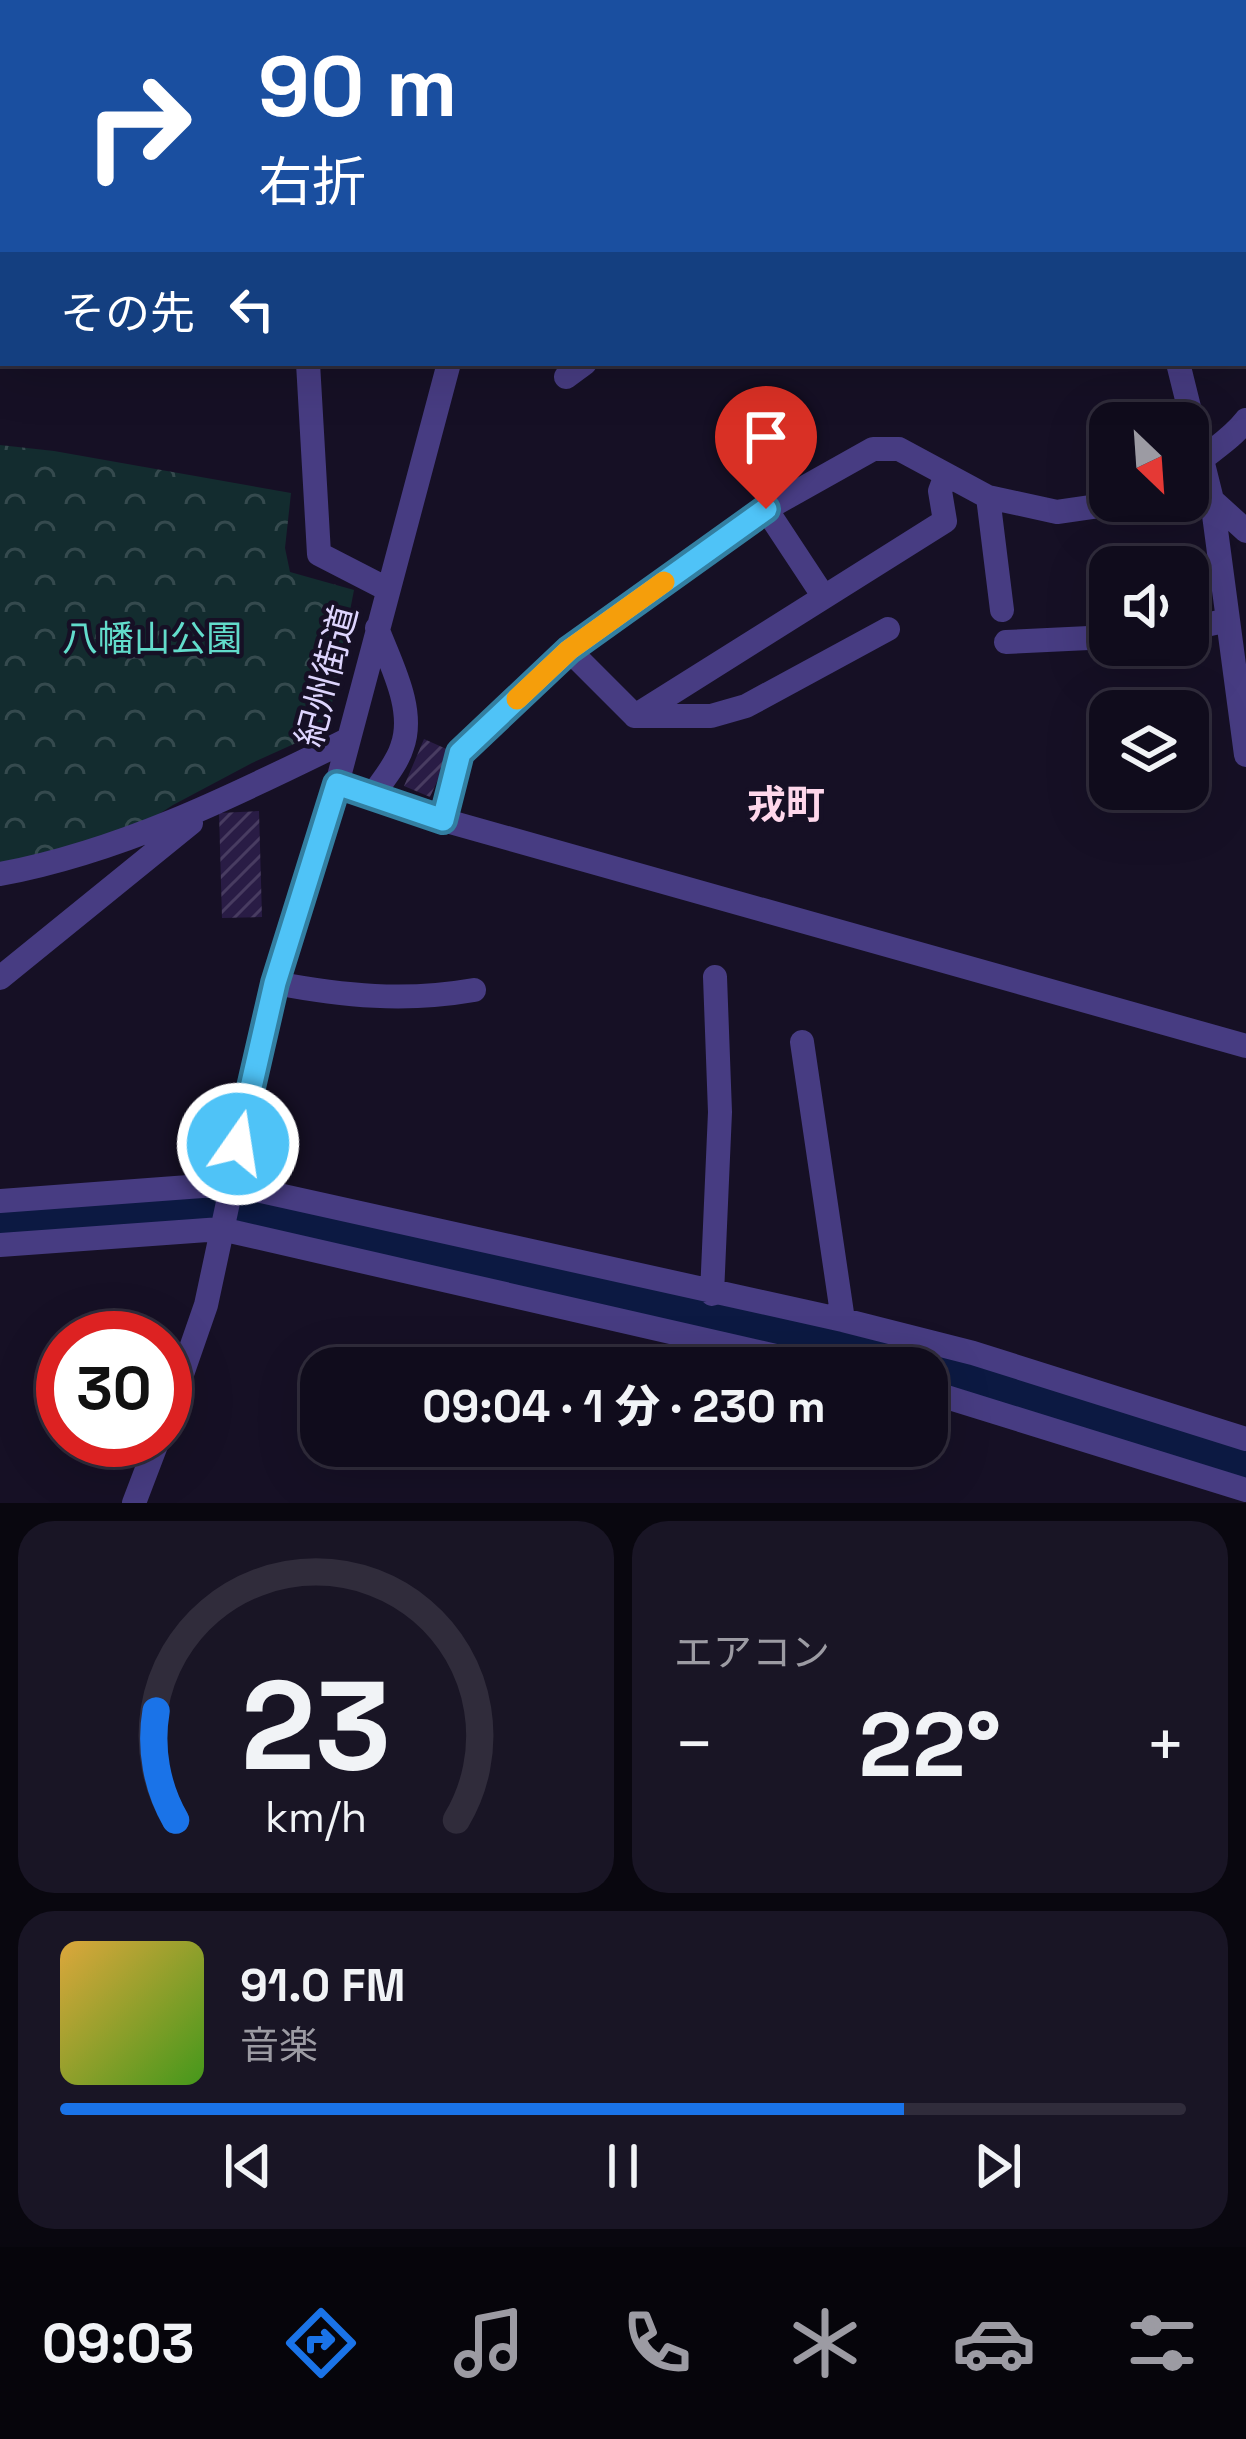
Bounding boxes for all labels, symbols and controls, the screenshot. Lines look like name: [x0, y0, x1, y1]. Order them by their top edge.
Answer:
text: 90 m: [258, 33, 457, 141]
icon: right: [60, 48, 216, 204]
text: 右折: [258, 148, 366, 217]
icon: left: [219, 276, 285, 342]
text: その先: [60, 285, 195, 342]
pin: [715, 386, 817, 509]
north arrow: [1089, 402, 1209, 522]
map controls: [1089, 402, 1209, 810]
icon: arrive: [733, 404, 799, 470]
button: sound: [1089, 546, 1209, 666]
street label: 紀州街道: [286, 600, 368, 752]
park label: 八幡山公園: [62, 616, 242, 662]
button: layers: [1089, 690, 1209, 810]
district label: 戎町: [747, 780, 825, 829]
position arrow: [175, 1081, 301, 1207]
speed limit sign: 30: [36, 1311, 192, 1467]
text: 09:04 · 1 分 · 230 m: [422, 1378, 826, 1435]
text: エアコン: [674, 1628, 830, 1677]
text: 23: [241, 1646, 391, 1805]
text: 22°: [859, 1687, 1001, 1802]
text: −: [674, 1702, 715, 1786]
text: +: [1145, 1702, 1186, 1786]
text: km/h: [265, 1790, 367, 1845]
text: 91.0 FM: [240, 1957, 405, 2014]
text: 音楽: [240, 2021, 318, 2070]
icon: previous: [215, 2133, 281, 2199]
icon: pause: [590, 2133, 656, 2199]
icon: next: [965, 2133, 1031, 2199]
icon: directions: [279, 2301, 363, 2385]
icon: music: [447, 2301, 531, 2385]
icon: phone: [615, 2301, 699, 2385]
icon: climate: [783, 2301, 867, 2385]
icon: car: [952, 2301, 1036, 2385]
icon: filters: [1120, 2301, 1204, 2385]
text: 09:03: [42, 2309, 194, 2378]

